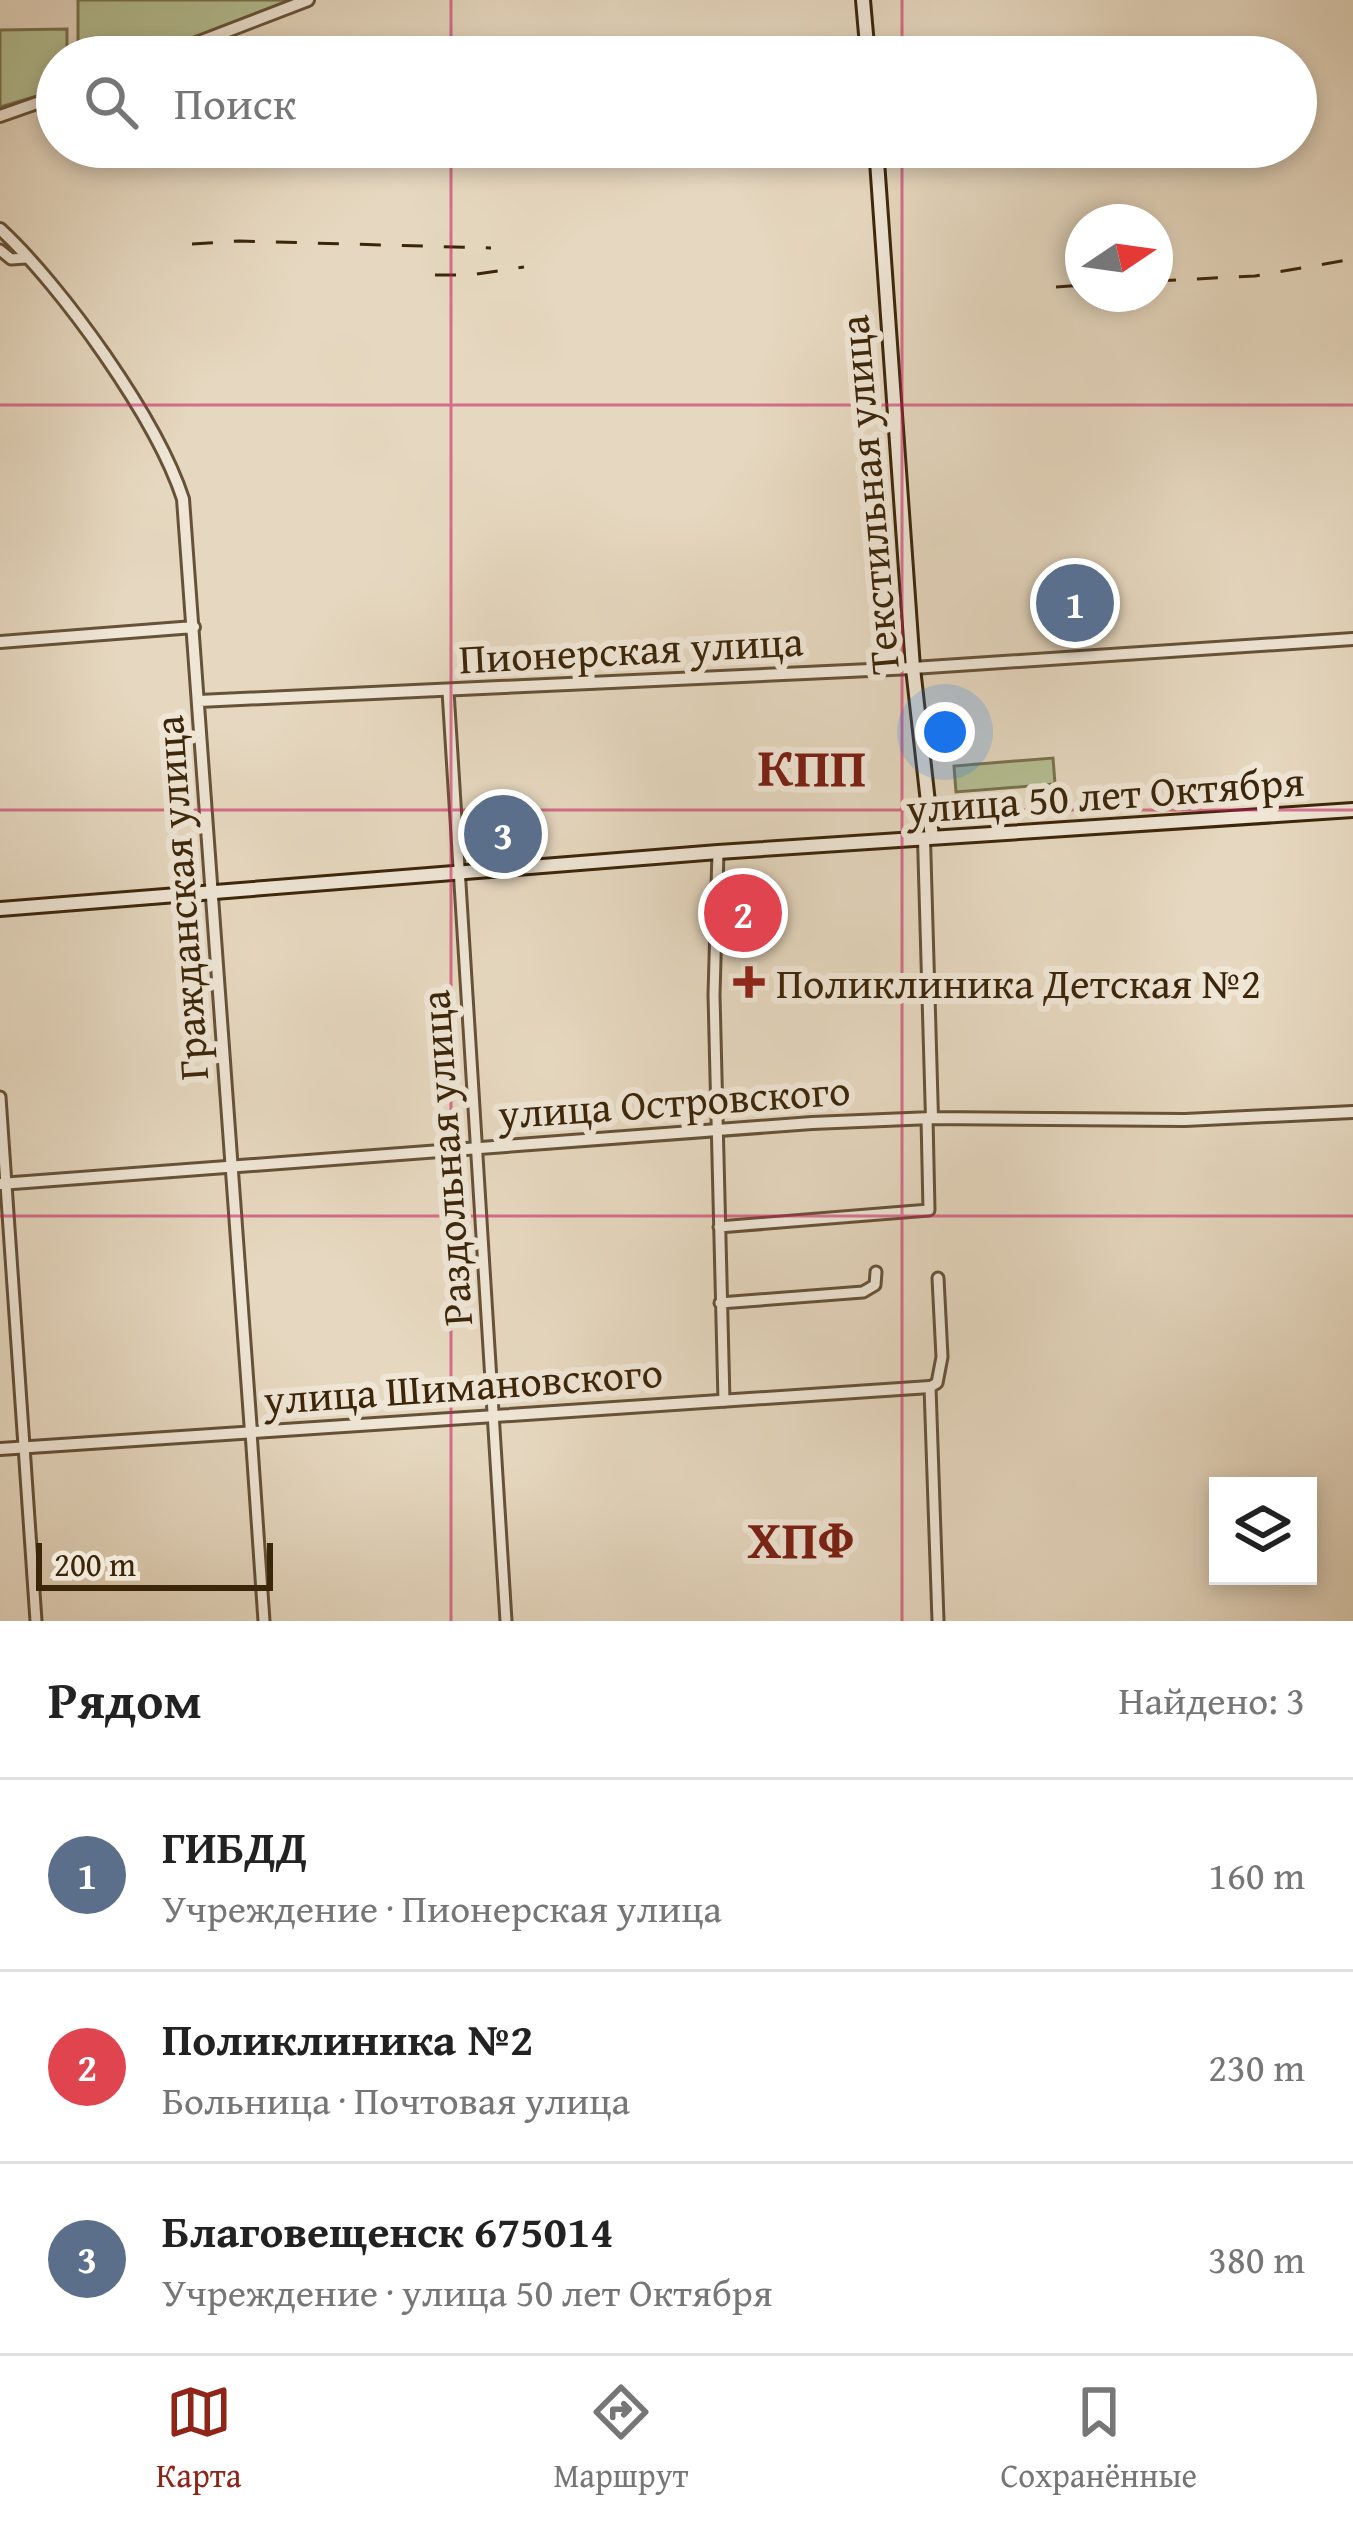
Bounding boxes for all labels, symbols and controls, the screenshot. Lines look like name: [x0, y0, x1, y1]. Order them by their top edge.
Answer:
search box: [36, 36, 1317, 168]
icon: search: [78, 69, 144, 135]
text: Поиск: [174, 70, 296, 135]
north arrow: [1065, 204, 1173, 312]
street label: Текстильная улица: [822, 313, 914, 677]
pin: 1: [1036, 558, 1114, 648]
street label: Пионерская улица: [457, 610, 805, 688]
your location: [915, 702, 975, 762]
street label: Гражданская улица: [137, 714, 223, 1082]
district label: КПП: [758, 727, 866, 806]
street label: улица 50 лет Октября: [903, 750, 1306, 838]
pin: 3: [464, 789, 542, 879]
pin: 2: [704, 868, 782, 958]
place label: Поликлиника Детская №2: [776, 952, 1261, 1013]
marker: Поликлиника Детская №2: [733, 966, 765, 998]
street label: Раздольная улица: [403, 988, 487, 1328]
street label: улица Островского: [495, 1058, 852, 1144]
street label: улица Шимановского: [260, 1341, 665, 1429]
map controls: [1209, 1477, 1317, 1585]
button: layers: [1209, 1477, 1317, 1585]
district label: ХПФ: [747, 1499, 855, 1578]
scale bar: [36, 1537, 273, 1590]
text: 200 m: [54, 1540, 136, 1588]
text: Рядом: [48, 1662, 202, 1737]
text: Найдено: 3: [1118, 1671, 1305, 1728]
text: ГИБДД: [162, 1814, 307, 1879]
text: 1: [77, 1846, 97, 1903]
text: 160 m: [1208, 1846, 1305, 1903]
text: Учреждение · Пионерская улица: [162, 1879, 722, 1936]
text: Поликлиника №2: [162, 2006, 533, 2071]
text: 2: [77, 2038, 97, 2095]
text: 230 m: [1208, 2038, 1305, 2095]
text: Больница · Почтовая улица: [162, 2071, 630, 2128]
text: Благовещенск 675014: [162, 2198, 614, 2263]
text: 3: [77, 2230, 97, 2287]
text: 380 m: [1208, 2230, 1305, 2287]
text: Учреждение · улица 50 лет Октября: [162, 2263, 772, 2320]
tab: Карта: [156, 2379, 241, 2499]
tab: Маршрут: [553, 2379, 688, 2499]
tab: Сохранённые: [1000, 2379, 1197, 2499]

